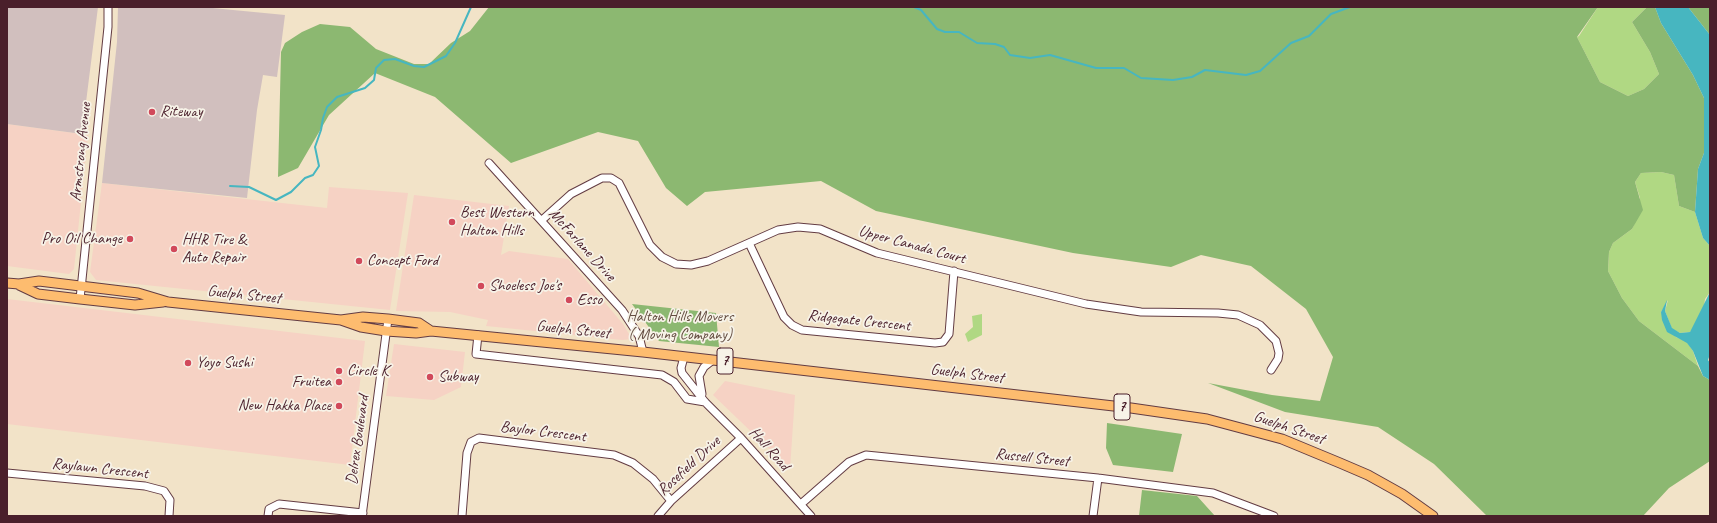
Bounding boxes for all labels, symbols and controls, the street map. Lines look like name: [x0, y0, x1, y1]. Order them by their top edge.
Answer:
street label: Armstrong Avenue: [66, 102, 96, 202]
place label: Riteway: [160, 102, 202, 122]
marker: Riteway: [147, 107, 157, 117]
place label: Best Western Halton Hills: [460, 203, 534, 241]
street label: McFarlane Drive: [544, 205, 620, 285]
marker: Best Western Halton Hills: [447, 217, 457, 227]
street label: Upper Canada Court: [856, 222, 968, 268]
place label: Pro Oil Change: [41, 229, 122, 249]
place label: HHR Tire & Auto Repair: [182, 230, 246, 268]
marker: Pro Oil Change: [125, 234, 135, 244]
marker: HHR Tire & Auto Repair: [169, 244, 179, 254]
place label: Concept Ford: [367, 251, 438, 271]
marker: Concept Ford: [354, 256, 364, 266]
place label: Shoeless Joe's: [489, 276, 561, 296]
marker: Shoeless Joe's: [476, 281, 486, 291]
street label: Guelph Street: [206, 282, 282, 308]
place label: Esso: [577, 290, 602, 310]
marker: Esso: [564, 295, 574, 305]
street label: Ridgegate Crescent: [807, 306, 911, 336]
park label: Halton Hills Movers ( Moving Company): [627, 307, 733, 345]
street label: Guelph Street: [535, 317, 611, 343]
road number: 7: [717, 348, 733, 374]
place label: Yoyo Sushi: [196, 353, 253, 373]
marker: Yoyo Sushi: [183, 358, 193, 368]
street label: Guelph Street: [929, 360, 1005, 388]
place label: Circle K: [347, 361, 389, 381]
marker: Circle K: [334, 366, 344, 376]
place label: Subway: [438, 367, 478, 387]
place label: Fruitea: [292, 372, 331, 392]
marker: Subway: [425, 372, 435, 382]
marker: Fruitea: [334, 377, 344, 387]
street label: Delrex Boulevard: [342, 394, 374, 486]
road number: 7: [1114, 394, 1130, 420]
place label: New Hakka Place: [238, 396, 331, 416]
marker: New Hakka Place: [334, 401, 344, 411]
street label: Guelph Street: [1251, 407, 1327, 449]
street label: Baylor Crescent: [499, 417, 587, 447]
street label: Hall Road: [744, 423, 794, 475]
street label: Rosefield Drive: [654, 432, 724, 500]
street label: Russell Street: [994, 445, 1070, 471]
street label: Raylawn Crescent: [51, 454, 149, 484]

